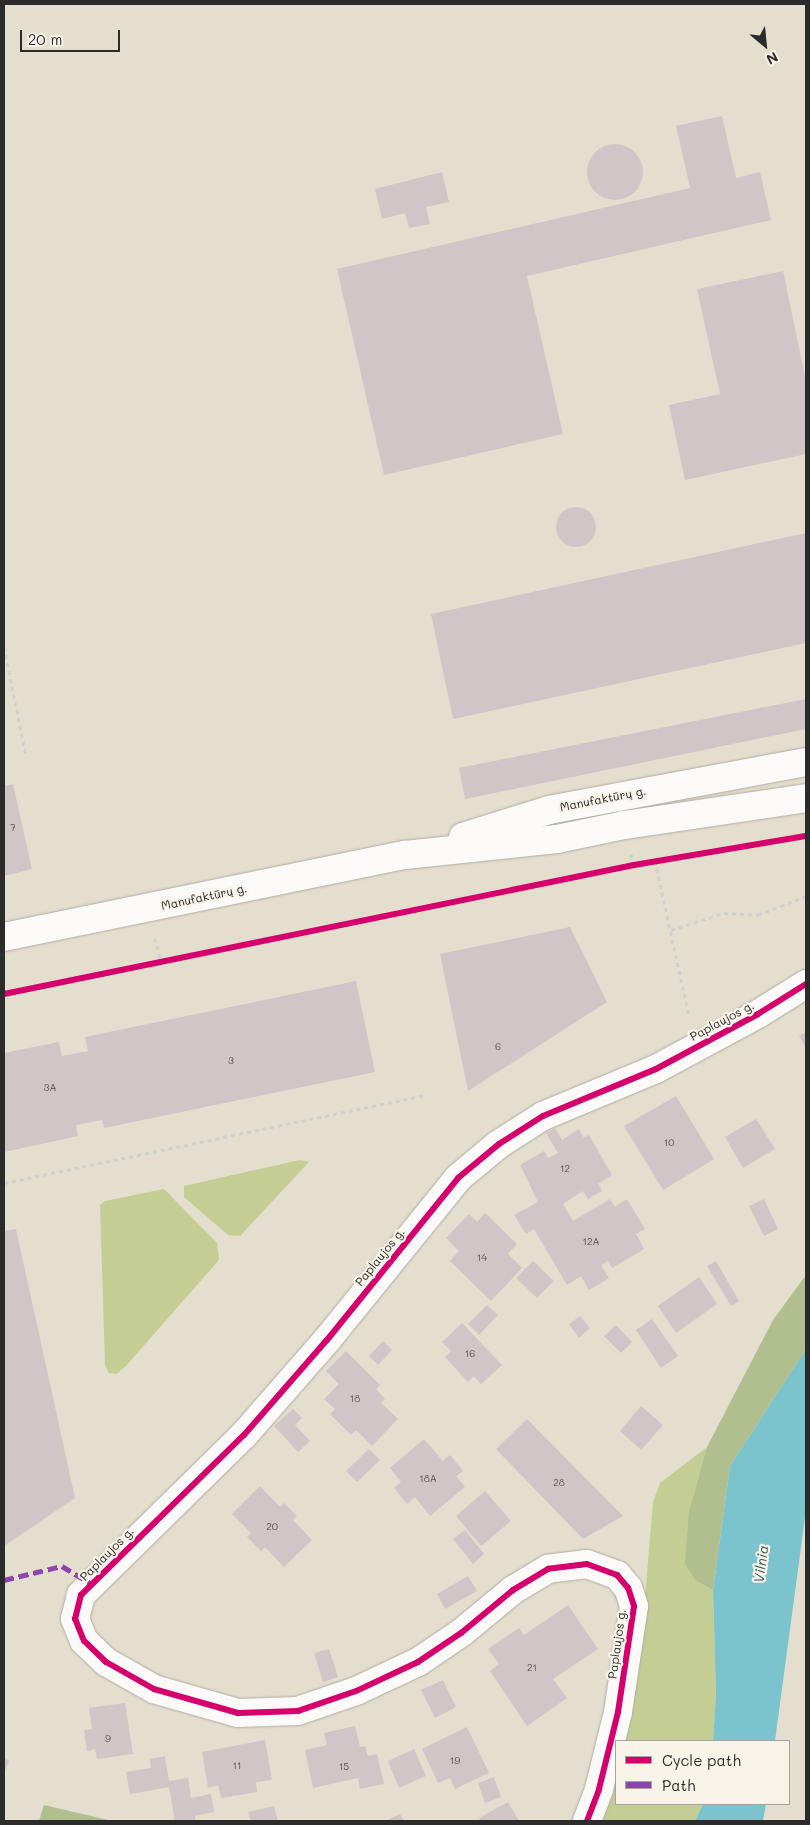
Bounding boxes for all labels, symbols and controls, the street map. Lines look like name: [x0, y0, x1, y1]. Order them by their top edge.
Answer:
scale bar: [22, 20, 122, 52]
north arrow: [740, 20, 790, 70]
text: 20 m: [28, 29, 62, 49]
text: N: [763, 48, 781, 70]
street label: Manufaktūrų g.: [559, 784, 647, 814]
house number: 7: [10, 822, 16, 834]
street label: Manufaktūrų g.: [160, 881, 248, 913]
street label: Paplaujos g.: [687, 998, 757, 1044]
house number: 6: [495, 1041, 501, 1053]
house number: 3: [228, 1055, 234, 1067]
house number: 3A: [44, 1082, 56, 1094]
house number: 10: [664, 1137, 674, 1149]
house number: 12: [560, 1163, 570, 1175]
street label: Paplaujos g.: [352, 1225, 408, 1289]
house number: 12A: [583, 1236, 599, 1248]
house number: 14: [477, 1252, 487, 1264]
house number: 16: [465, 1348, 475, 1360]
house number: 18: [350, 1393, 360, 1405]
house number: 18A: [419, 1473, 437, 1485]
house number: 28: [553, 1477, 565, 1489]
house number: 20: [266, 1521, 278, 1533]
street label: Paplaujos g.: [77, 1524, 137, 1584]
water label: Vilnia: [750, 1544, 772, 1584]
street label: Paplaujos g.: [605, 1608, 629, 1680]
house number: 21: [527, 1662, 537, 1674]
house number: 9: [105, 1733, 111, 1745]
legend: [615, 1740, 790, 1805]
text: Cycle path: [662, 1750, 741, 1770]
house number: 19: [450, 1755, 460, 1767]
house number: 11: [233, 1760, 241, 1772]
house number: 15: [339, 1761, 349, 1773]
text: Path: [662, 1775, 696, 1795]

